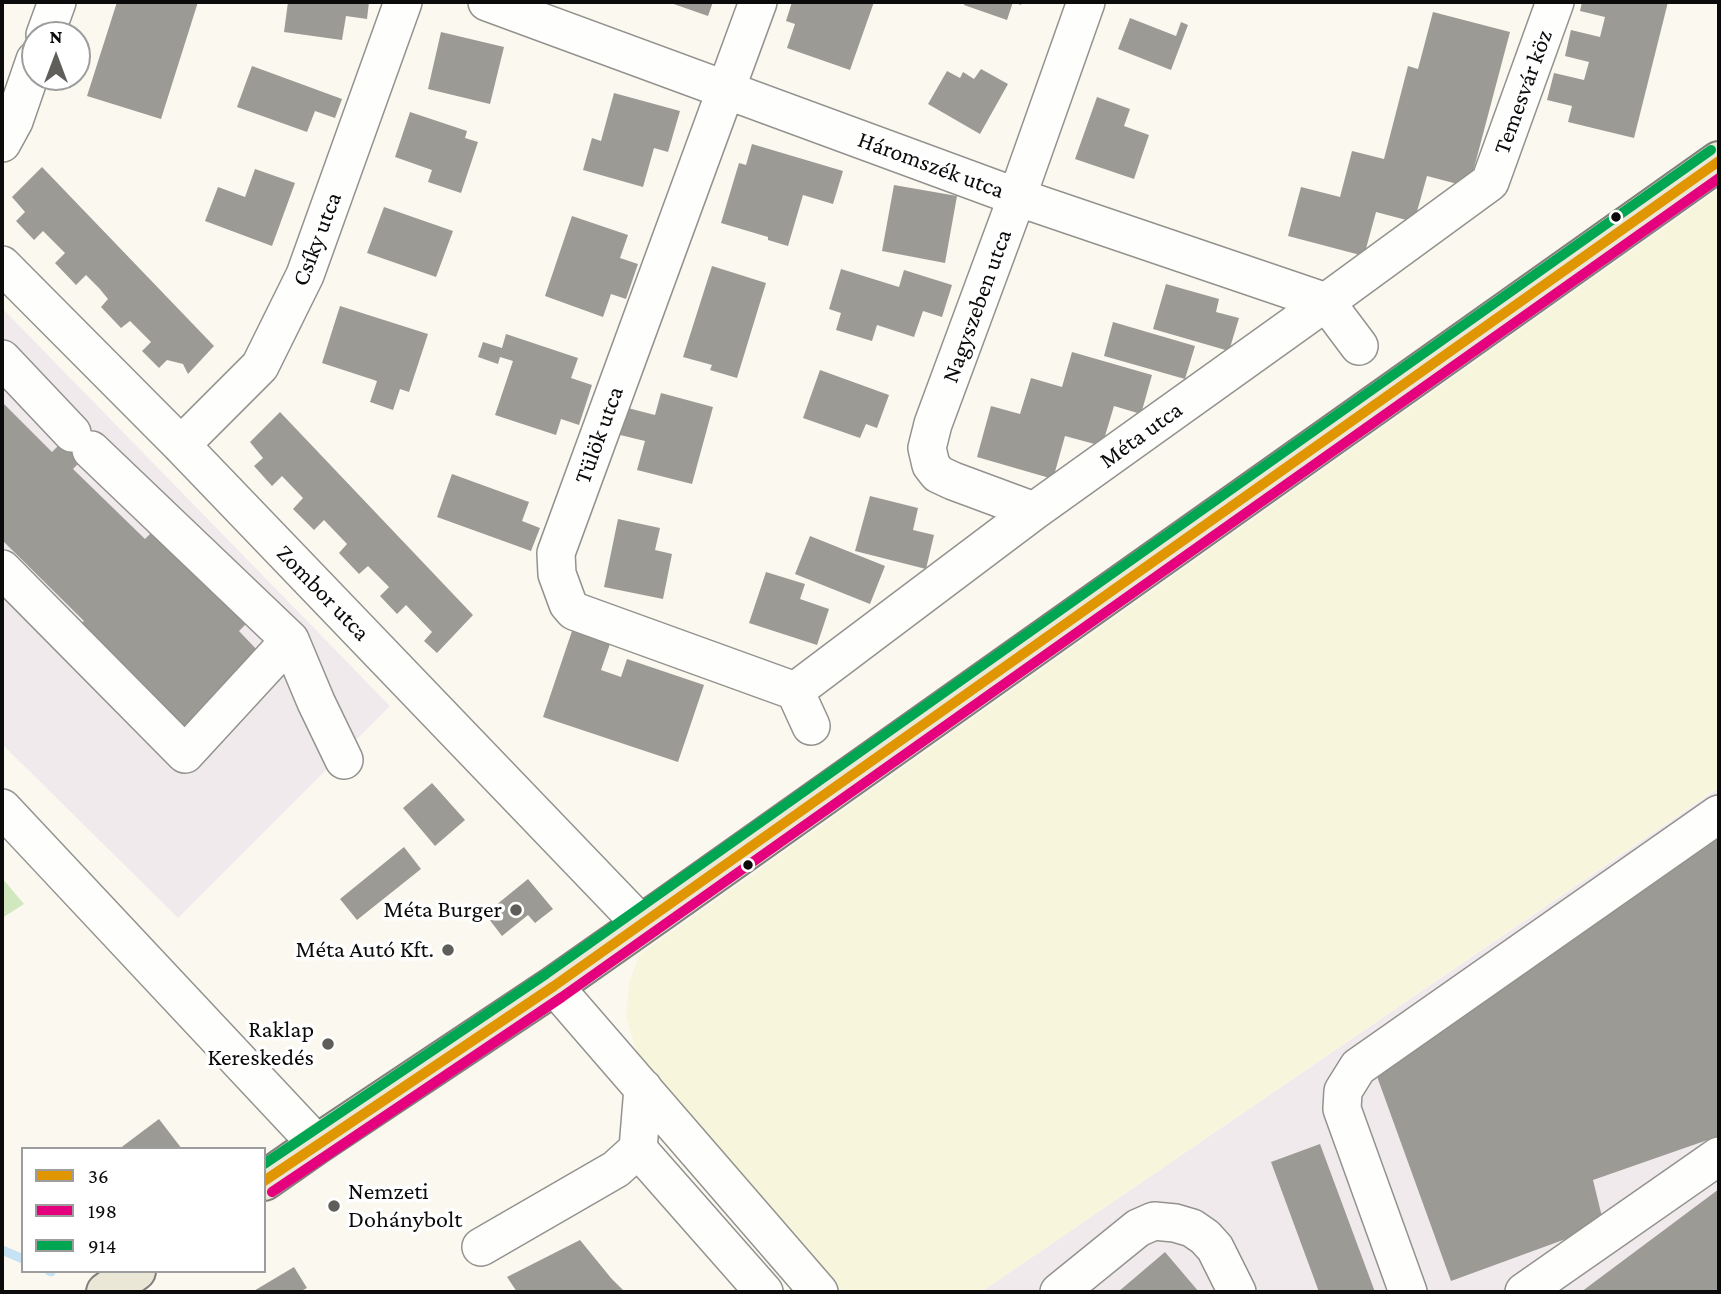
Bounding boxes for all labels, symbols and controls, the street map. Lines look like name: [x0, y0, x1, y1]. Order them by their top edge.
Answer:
north arrow: [21, 21, 91, 91]
text: N: [50, 26, 62, 47]
street label: Temesvár köz: [1487, 26, 1559, 158]
street label: Háromszék utca: [854, 125, 1008, 205]
street label: Csíky utca: [286, 188, 348, 290]
unlabelled marker: [1609, 210, 1623, 224]
street label: Nagyszeben utca: [936, 225, 1018, 387]
street label: Tülök utca: [568, 382, 630, 488]
street label: Méta utca: [1094, 395, 1188, 475]
street label: Zombor utca: [270, 539, 376, 647]
unlabelled marker: [741, 858, 755, 872]
place label: Méta Burger: [384, 896, 502, 924]
marker: Méta Burger: [508, 902, 524, 918]
place label: Méta Autó Kft.: [295, 936, 434, 964]
marker: Méta Autó Kft.: [440, 942, 456, 958]
place label: Raklap Kereskedés: [208, 1016, 314, 1072]
marker: Raklap Kereskedés: [320, 1036, 336, 1052]
legend: [21, 1147, 266, 1273]
text: 36: [88, 1164, 109, 1188]
place label: Nemzeti Dohánybolt: [348, 1178, 462, 1234]
marker: Nemzeti Dohánybolt: [326, 1198, 342, 1214]
text: 198: [88, 1199, 117, 1223]
text: 914: [88, 1234, 116, 1258]

